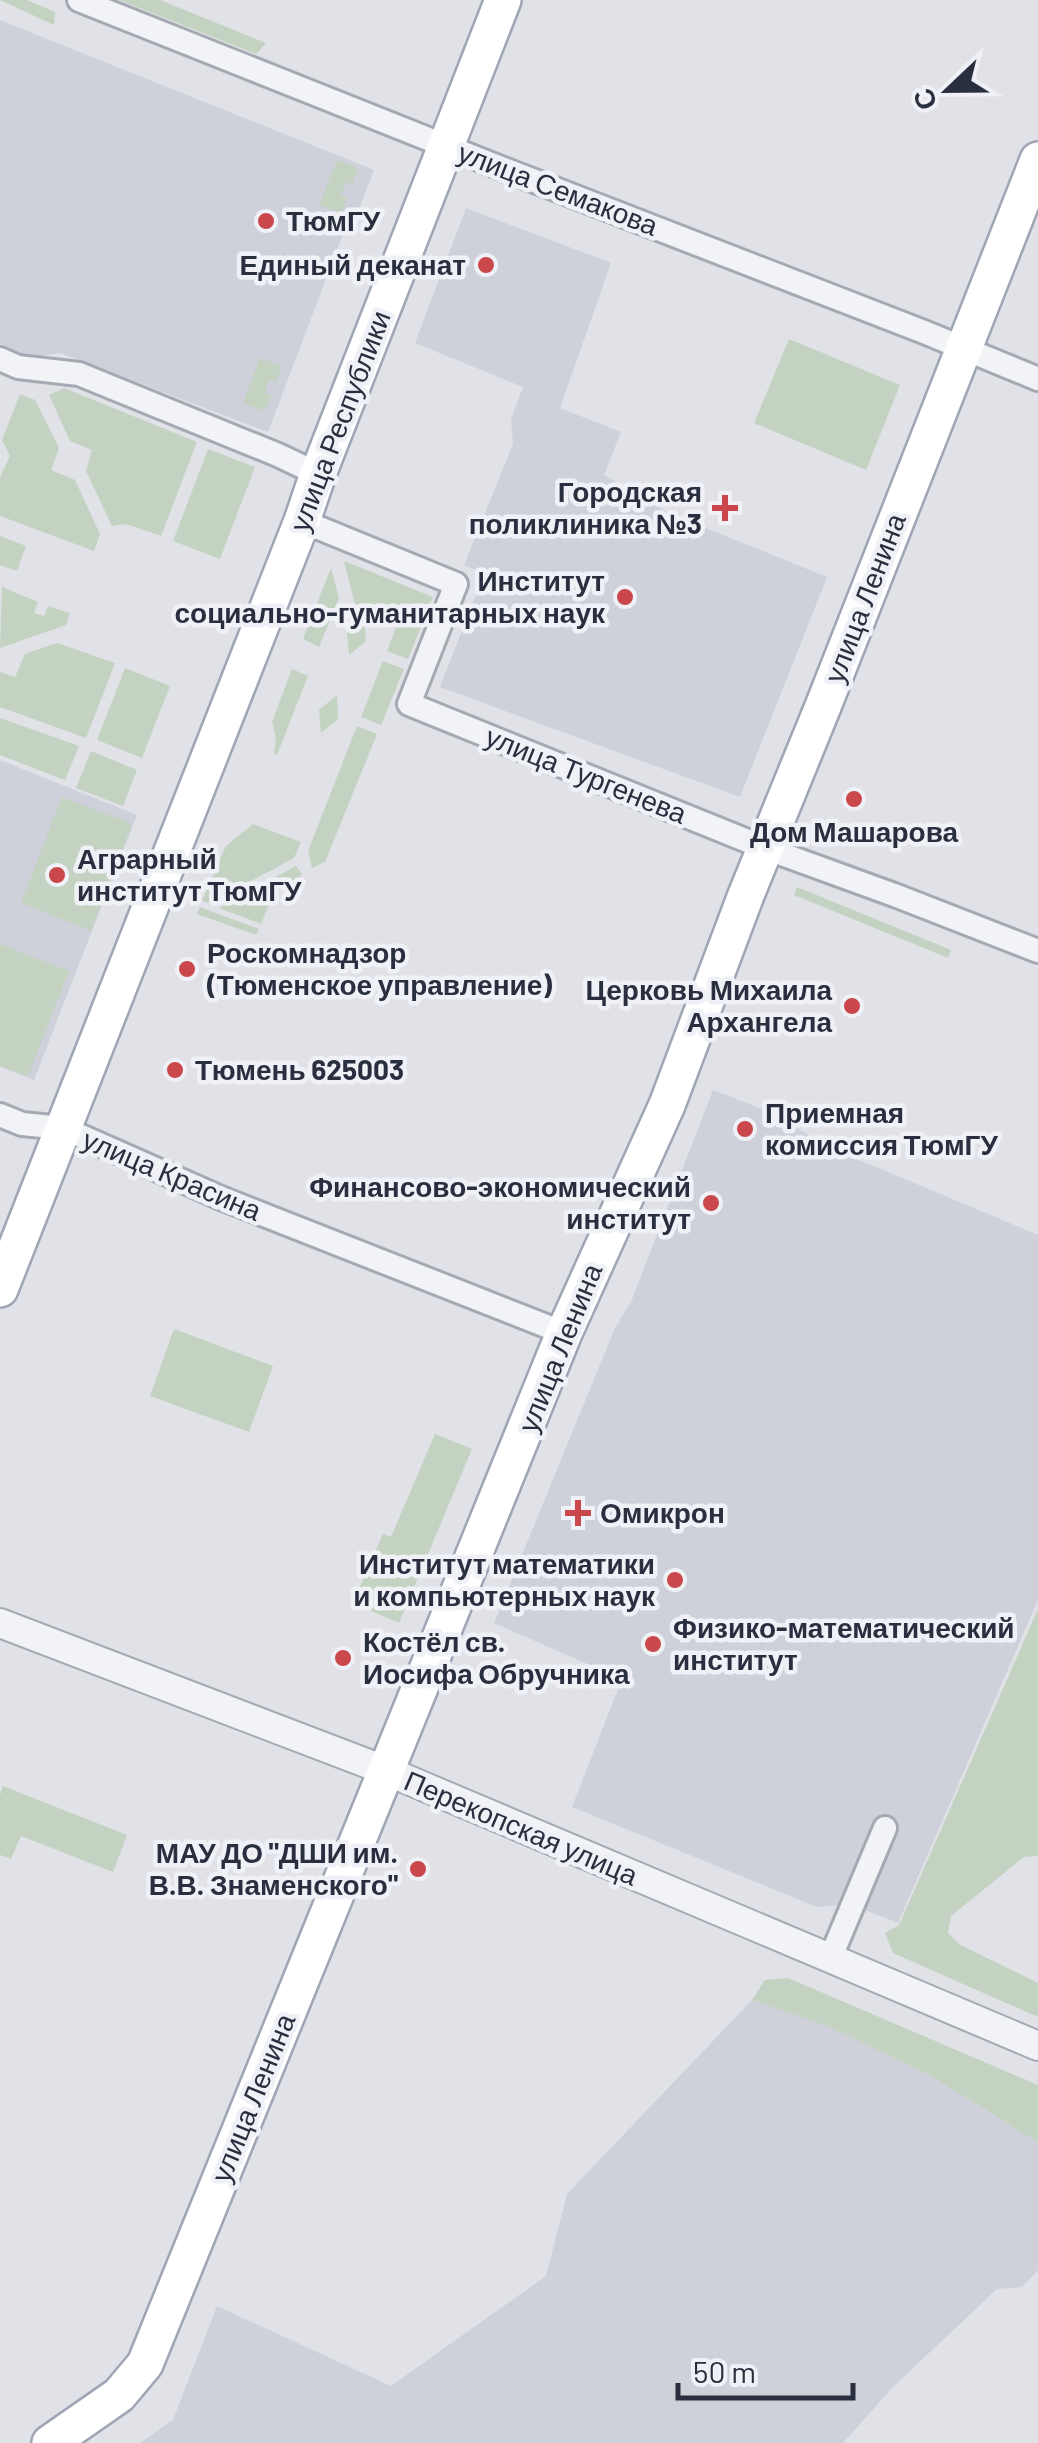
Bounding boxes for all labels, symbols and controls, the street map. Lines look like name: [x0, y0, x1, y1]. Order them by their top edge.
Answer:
north arrow: [898, 40, 998, 140]
text: С: [904, 84, 943, 115]
street label: улица Семакова: [454, 134, 664, 242]
place label: ТюмГУ: [286, 203, 381, 237]
marker: ТюмГУ: [255, 210, 277, 232]
place label: Единый деканат: [240, 247, 466, 281]
marker: Единый деканат: [475, 254, 497, 276]
street label: улица Республики: [281, 305, 397, 536]
place label: Городская поликлиника №3: [469, 474, 702, 540]
marker: Городская поликлиника №3: [712, 495, 738, 521]
street label: улица Ленина: [816, 508, 912, 687]
place label: Институт социально-гуманитарных наук: [174, 563, 606, 629]
marker: Институт социально-гуманитарных наук: [614, 586, 636, 608]
street label: улица Тургенева: [481, 718, 692, 830]
marker: Дом Машарова: [843, 788, 865, 810]
place label: Дом Машарова: [750, 814, 958, 848]
place label: Аграрный институт ТюмГУ: [77, 841, 302, 907]
marker: Аграрный институт ТюмГУ: [46, 864, 68, 886]
place label: Роскомнадзор (Тюменское управление): [206, 935, 552, 1001]
marker: Роскомнадзор (Тюменское управление): [176, 958, 198, 980]
place label: Церковь Михаила Архангела: [586, 972, 832, 1038]
marker: Церковь Михаила Архангела: [841, 995, 863, 1017]
place label: Тюмень 625003: [195, 1052, 404, 1086]
marker: Тюмень 625003: [164, 1059, 186, 1081]
place label: Приемная комиссия ТюмГУ: [765, 1095, 998, 1161]
marker: Приемная комиссия ТюмГУ: [734, 1118, 756, 1140]
street label: улица Красина: [78, 1121, 267, 1227]
place label: Финансово-экономический институт: [309, 1169, 691, 1235]
marker: Финансово-экономический институт: [700, 1192, 722, 1214]
street label: улица Ленина: [510, 1258, 608, 1437]
place label: Омикрон: [600, 1495, 725, 1529]
marker: Омикрон: [565, 1500, 591, 1526]
place label: Институт математики и компьютерных наук: [353, 1546, 656, 1612]
marker: Институт математики и компьютерных наук: [664, 1569, 686, 1591]
place label: Физико-математический институт: [673, 1610, 1015, 1676]
place label: Костёл св. Иосифа Обручника: [363, 1624, 630, 1690]
marker: Физико-математический институт: [642, 1633, 664, 1655]
marker: Костёл св. Иосифа Обручника: [332, 1647, 354, 1669]
street label: Перекопская улица: [400, 1763, 644, 1892]
place label: МАУ ДО "ДШИ им. В.В. Знаменского": [149, 1835, 398, 1901]
marker: МАУ ДО "ДШИ им. В.В. Знаменского": [407, 1858, 429, 1880]
street label: улица Ленина: [203, 2008, 301, 2187]
scale bar: [678, 2338, 853, 2400]
text: 50 m: [693, 2353, 756, 2389]

